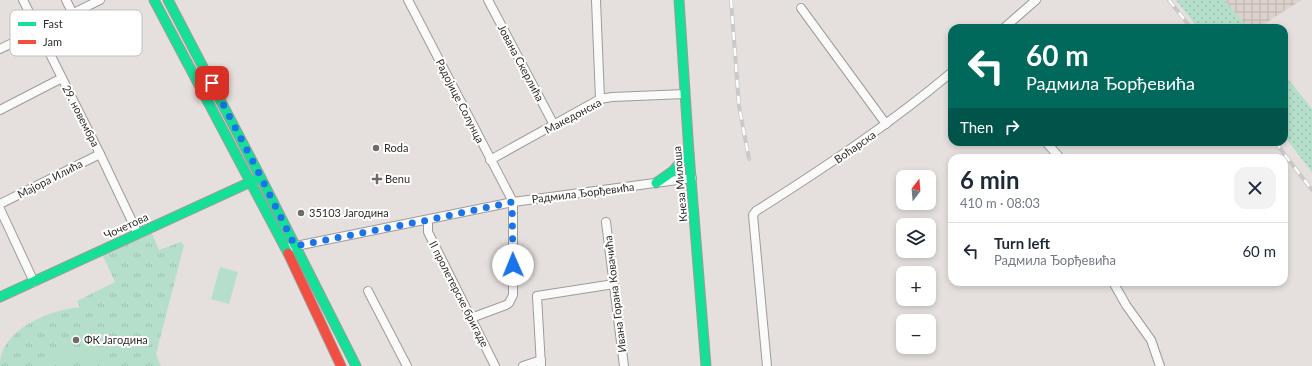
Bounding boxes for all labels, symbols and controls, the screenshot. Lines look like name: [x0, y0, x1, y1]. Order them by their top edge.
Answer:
legend: [10, 10, 142, 56]
text: Fast: [43, 17, 63, 30]
street label: Јована Скерлића: [496, 22, 547, 103]
text: Jam: [43, 35, 62, 48]
text: 60 m: [1026, 38, 1089, 72]
icon: left: [960, 40, 1012, 92]
street label: Радојице Солунца: [434, 57, 487, 145]
pin: [195, 66, 229, 100]
icon: arrive: [201, 72, 223, 94]
text: Радмила Ђорђевића: [1026, 72, 1195, 94]
street label: 29. новембра: [60, 83, 103, 149]
street label: Македонска: [542, 95, 603, 136]
icon: right: [1001, 116, 1023, 138]
text: Then: [960, 118, 993, 136]
street label: Воћарска: [832, 128, 878, 166]
place label: Roda: [384, 141, 408, 154]
marker: Roda: [371, 143, 381, 153]
street label: Кнеза Милоша: [670, 146, 689, 223]
street label: Мајора Илића: [15, 157, 85, 201]
text: 6 min: [960, 165, 1020, 194]
button: close: [1234, 167, 1276, 209]
north arrow: [896, 170, 936, 210]
map controls: [896, 170, 936, 354]
place label: Benu: [385, 172, 410, 185]
marker: Benu: [372, 174, 382, 184]
street label: Радмила Ђорђевића: [531, 180, 635, 205]
text: 410 m · 08:03: [960, 195, 1040, 211]
place label: 35103 Јагодина: [309, 206, 389, 219]
marker: 35103 Јагодина: [296, 208, 306, 218]
street label: Чочетова: [102, 210, 150, 241]
button: layers: [896, 218, 936, 258]
text: Turn left: [994, 234, 1050, 252]
street label: Ивана Горана Ковачића: [601, 235, 628, 353]
street label: II пролетерске бригаде: [427, 238, 492, 349]
icon: left: [960, 240, 982, 262]
text: 60 m: [1242, 242, 1276, 260]
position arrow: [492, 244, 534, 286]
text: Радмила Ђорђевића: [994, 252, 1116, 268]
button: +: [896, 266, 936, 306]
button: −: [896, 314, 936, 354]
place label: ФК Јагодина: [84, 333, 148, 346]
marker: ФК Јагодина: [71, 335, 81, 345]

